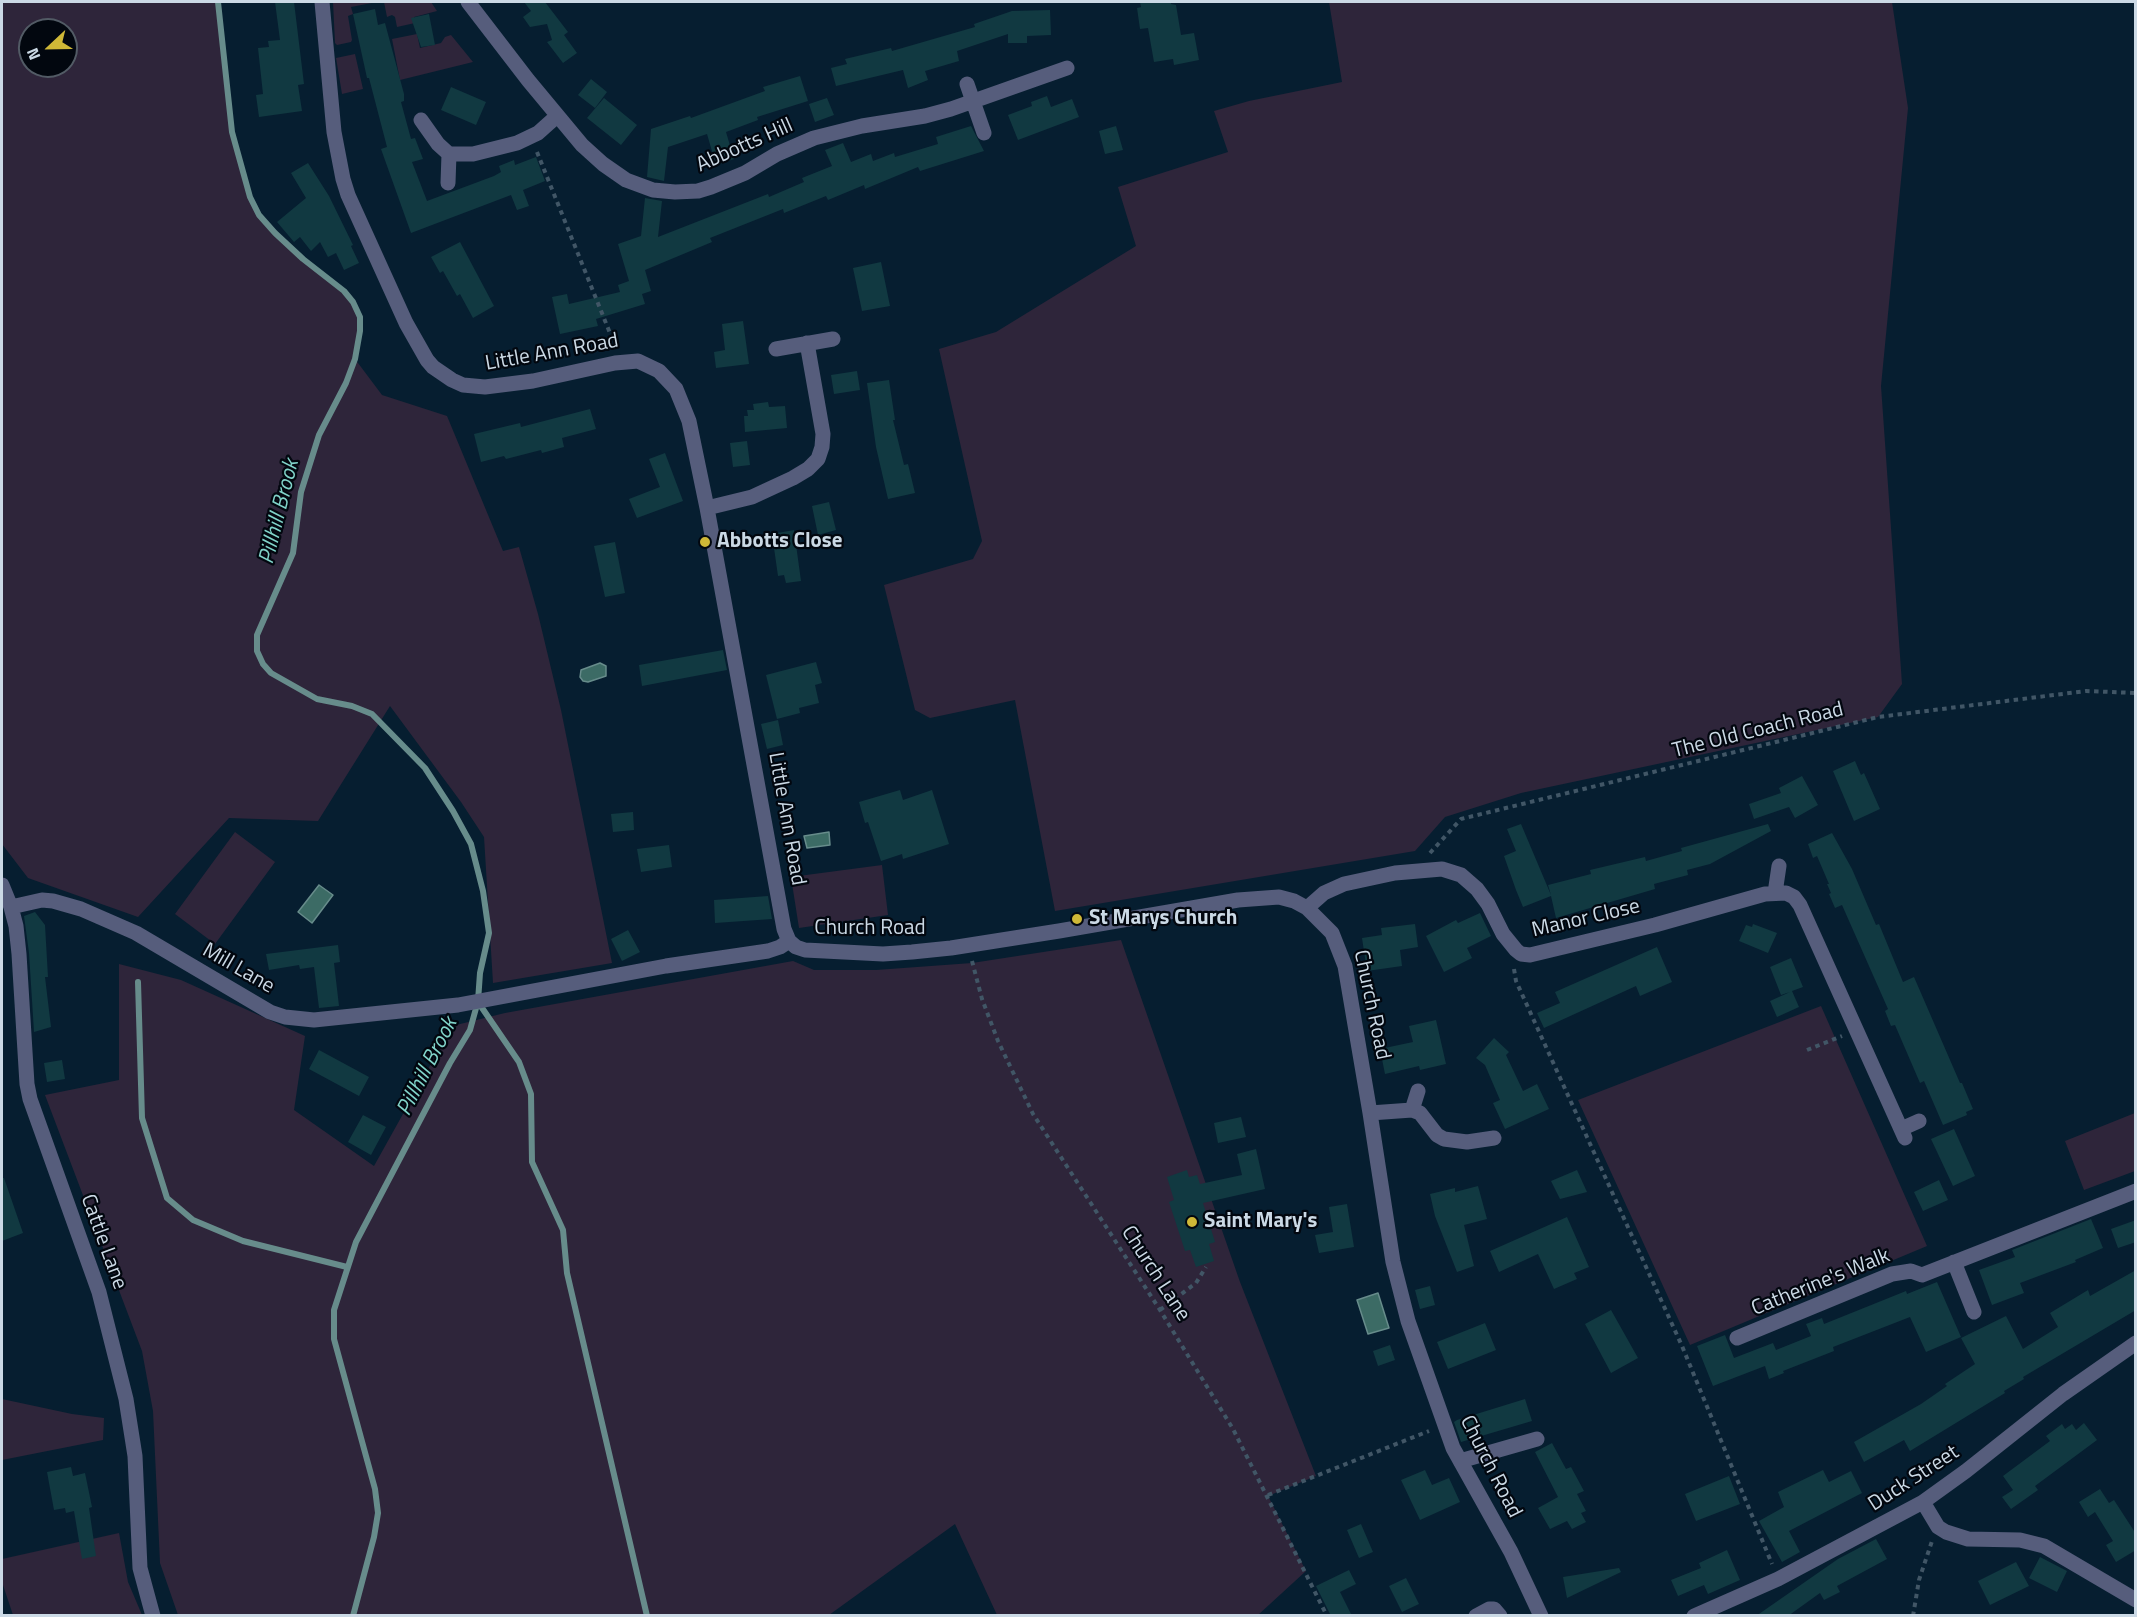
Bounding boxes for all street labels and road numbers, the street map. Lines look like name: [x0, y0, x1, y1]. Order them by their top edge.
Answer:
street label: Abbotts Hill: [693, 113, 797, 179]
street label: Little Ann Road: [484, 329, 620, 377]
street label: The Old Coach Road: [1670, 698, 1846, 764]
street label: Little Ann Road: [762, 751, 810, 887]
street label: Manor Close: [1530, 894, 1642, 944]
street label: Church Road: [814, 916, 926, 942]
street label: Mill Lane: [197, 938, 279, 1000]
street label: Church Road: [1347, 948, 1395, 1062]
street label: Cattle Lane: [74, 1191, 132, 1293]
street label: Church Lane: [1115, 1222, 1195, 1326]
street label: Catherine's Walk: [1748, 1244, 1894, 1322]
street label: Church Road: [1453, 1412, 1527, 1522]
street label: Duck Street: [1864, 1440, 1964, 1518]

